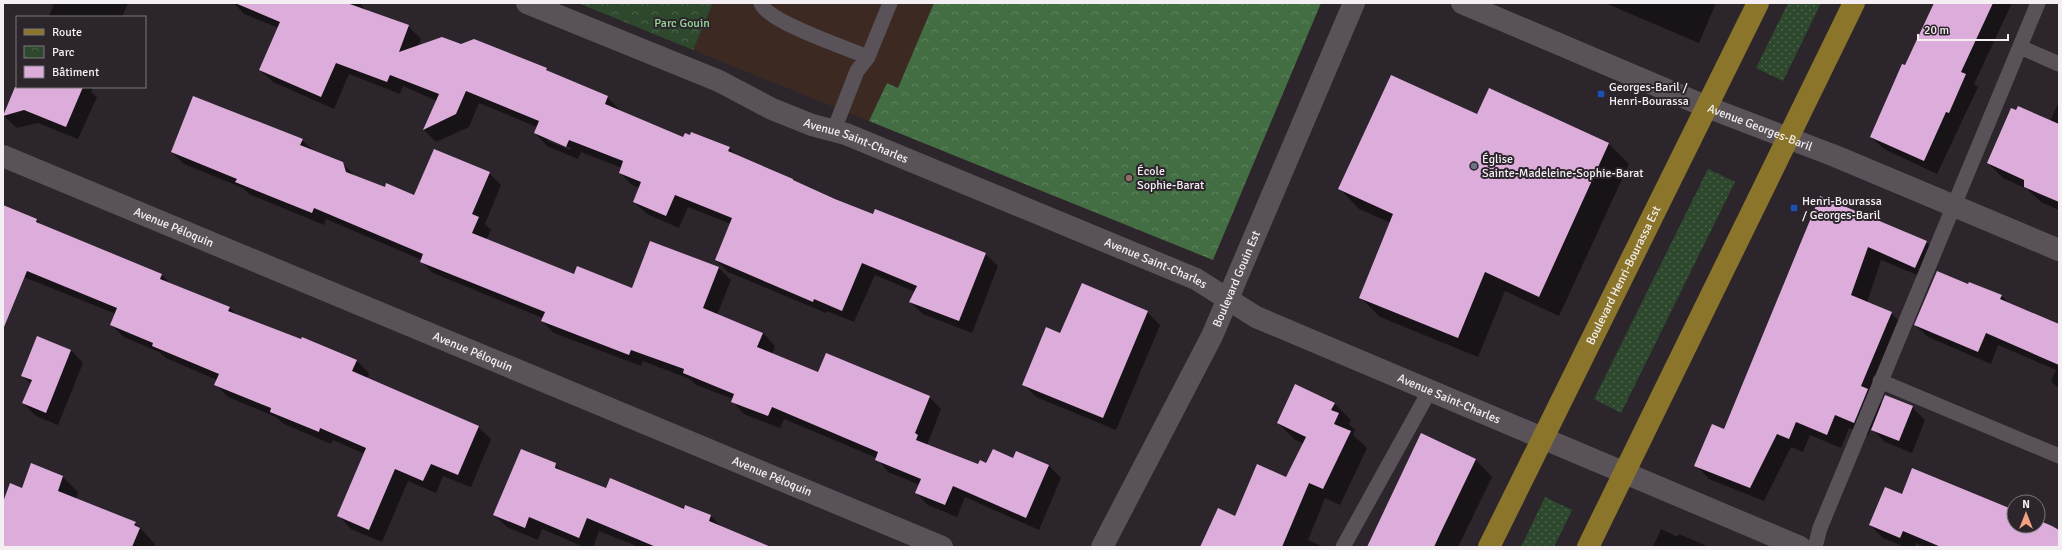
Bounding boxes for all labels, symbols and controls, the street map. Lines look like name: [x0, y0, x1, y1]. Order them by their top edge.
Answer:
legend: [16, 16, 146, 88]
park label: Parc Gouin: [654, 16, 710, 31]
scale bar: [1918, 16, 2008, 42]
text: 20 m: [1924, 23, 1949, 38]
text: Route: [52, 25, 82, 40]
text: Parc: [52, 45, 75, 60]
text: Bâtiment: [52, 65, 99, 80]
place label: Georges-Baril / Henri-Bourassa: [1609, 80, 1689, 109]
marker: Georges-Baril / Henri-Bourassa: [1596, 89, 1606, 99]
street label: Avenue Georges-Baril: [1705, 101, 1815, 155]
street label: Avenue Saint-Charles: [801, 115, 910, 167]
place label: Église Sainte-Madeleine-Sophie-Barat: [1482, 152, 1643, 181]
marker: Église Sainte-Madeleine-Sophie-Barat: [1469, 161, 1479, 171]
place label: École Sophie-Barat: [1137, 164, 1204, 193]
marker: École Sophie-Barat: [1124, 173, 1134, 183]
place label: Henri-Bourassa / Georges-Baril: [1802, 194, 1882, 223]
marker: Henri-Bourassa / Georges-Baril: [1789, 203, 1799, 213]
street label: Avenue Péloquin: [131, 204, 216, 251]
street label: Boulevard Henri-Bourassa Est: [1583, 204, 1664, 348]
street label: Boulevard Gouin Est: [1210, 229, 1264, 330]
street label: Avenue Saint-Charles: [1102, 235, 1210, 292]
street label: Avenue Péloquin: [431, 329, 515, 375]
street label: Avenue Saint-Charles: [1395, 371, 1503, 427]
street label: Avenue Péloquin: [730, 453, 814, 500]
north arrow: [2006, 494, 2046, 534]
text: N: [2022, 498, 2030, 511]

